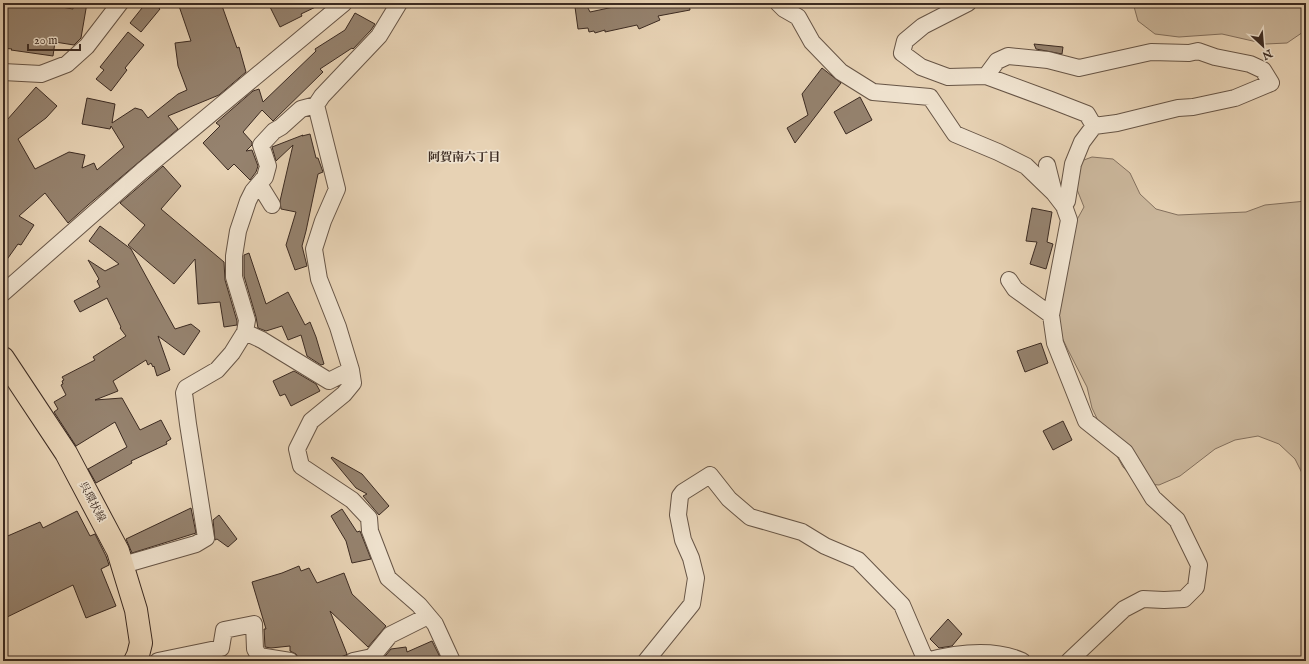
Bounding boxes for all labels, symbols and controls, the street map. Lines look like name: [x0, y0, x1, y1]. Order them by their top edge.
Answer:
scale bar: [28, 26, 80, 52]
north arrow: [1243, 26, 1283, 66]
text: 20 m: [34, 33, 57, 48]
text: N: [1259, 45, 1275, 63]
district label: 阿賀南六丁目: [428, 150, 500, 165]
street label: 呉環状線: [75, 479, 109, 525]

